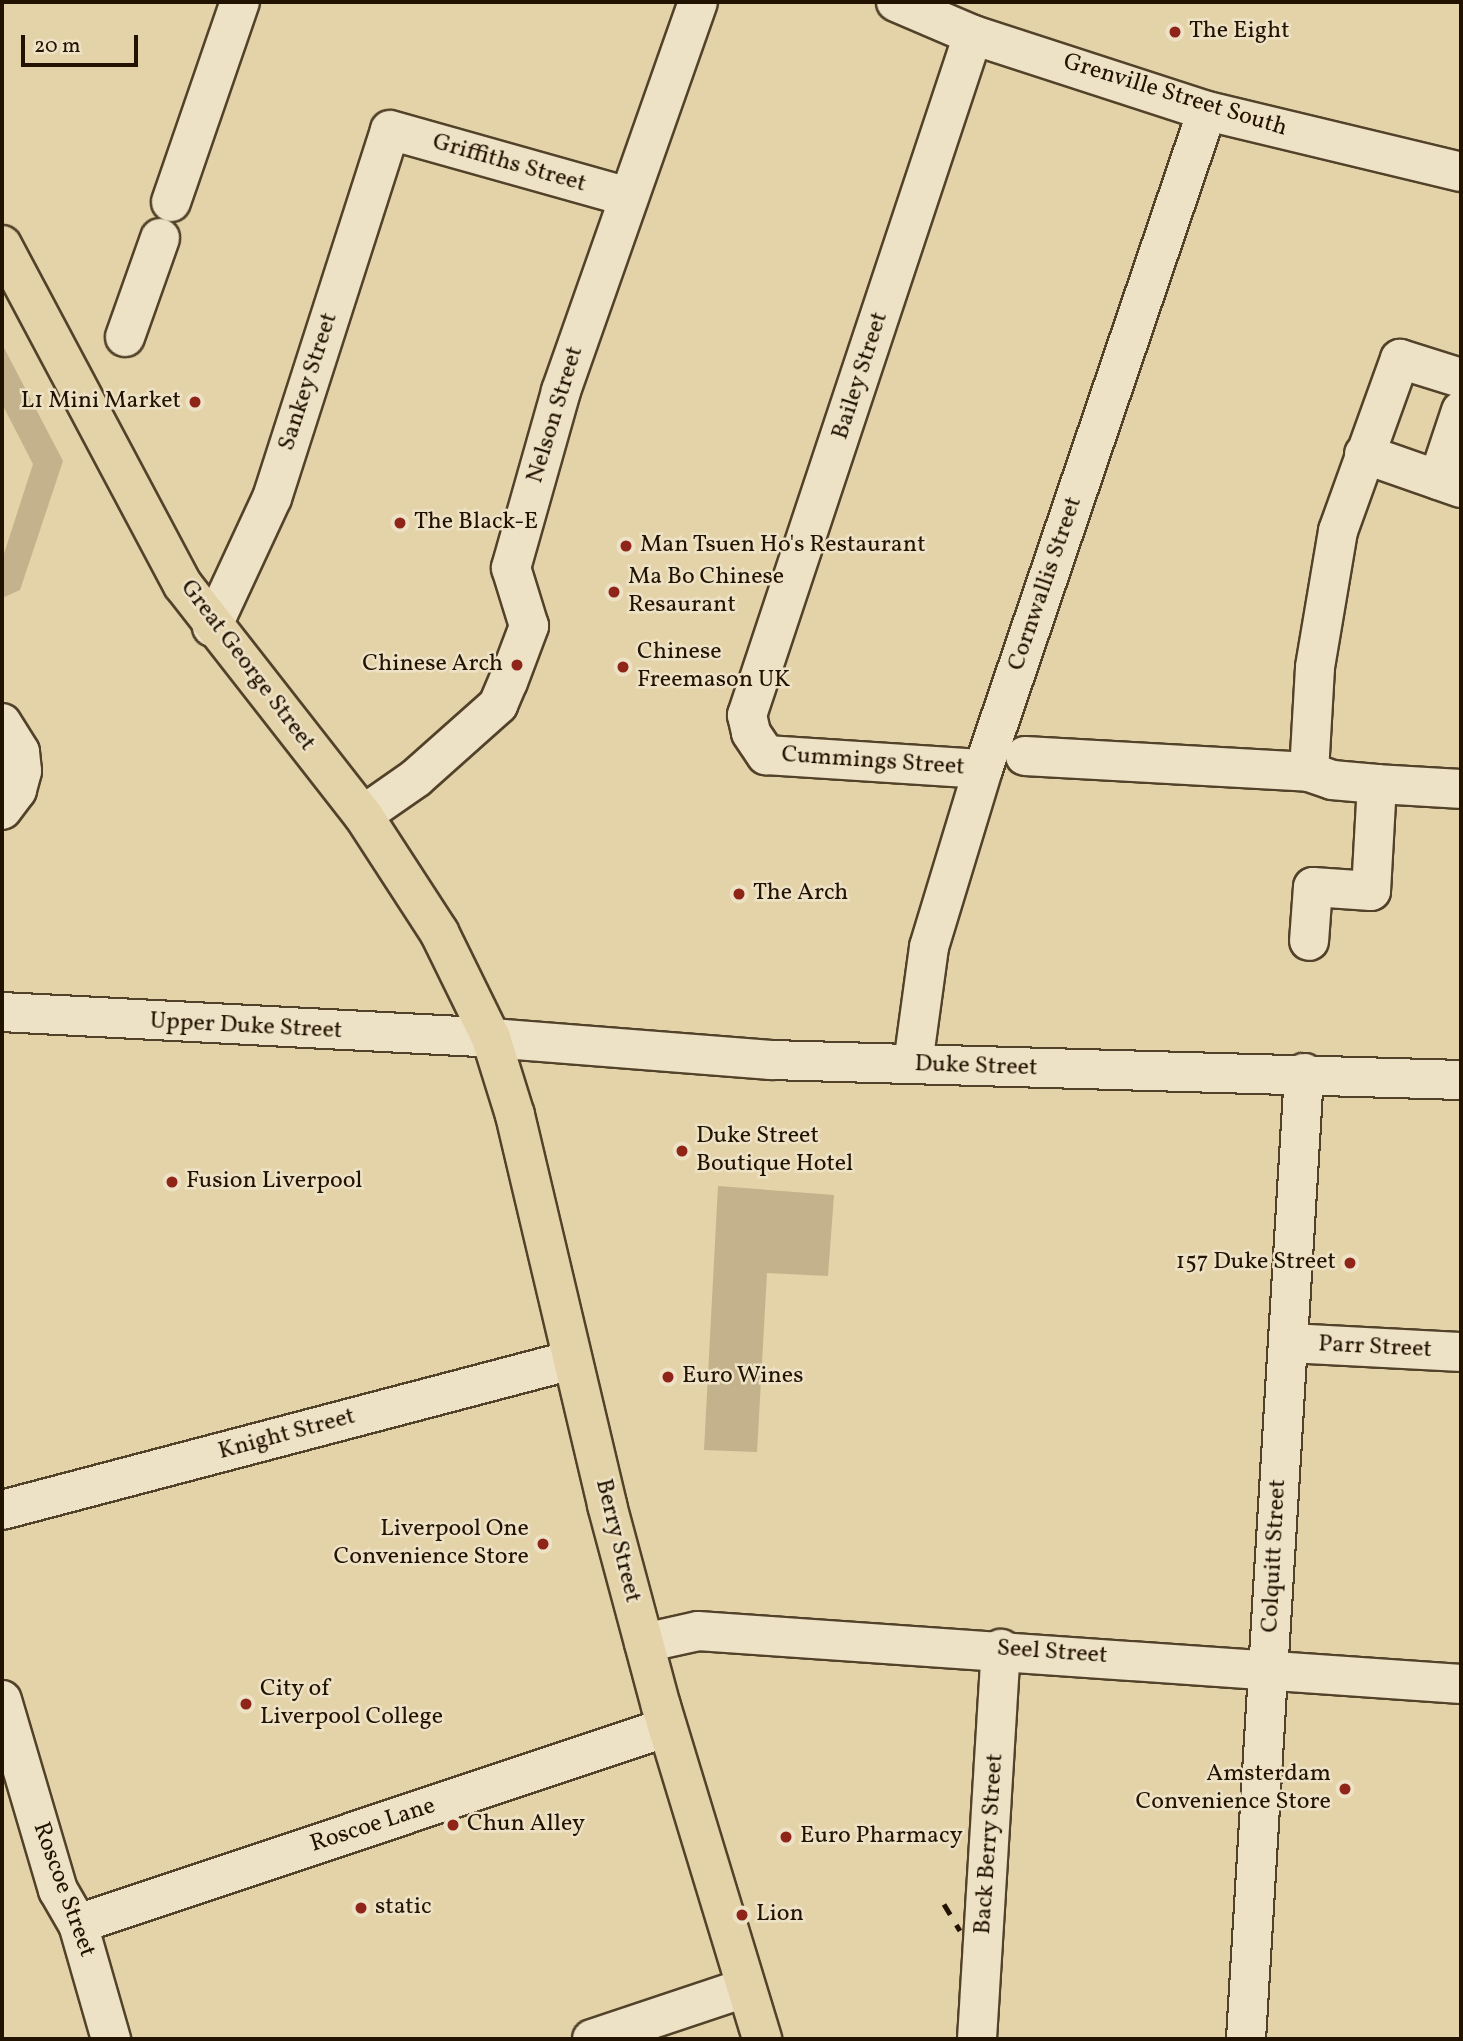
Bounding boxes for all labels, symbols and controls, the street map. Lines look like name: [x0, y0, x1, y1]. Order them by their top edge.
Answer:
place label: The Eight: [1189, 18, 1290, 46]
scale bar: [24, 21, 142, 65]
marker: The Eight: [1167, 24, 1183, 40]
text: 20 m: [34, 32, 80, 61]
street label: Grenville Street South: [1059, 48, 1291, 144]
street label: Griffiths Street: [429, 128, 589, 200]
street label: Bailey Street: [827, 308, 895, 444]
street label: Sankey Street: [273, 309, 345, 455]
street label: Nelson Street: [522, 343, 590, 487]
place label: L1 Mini Market: [21, 388, 181, 416]
marker: L1 Mini Market: [187, 394, 203, 410]
street label: Cornwallis Street: [1003, 493, 1089, 675]
place label: The Black-E: [414, 509, 538, 537]
marker: The Black-E: [392, 515, 408, 531]
place label: Man Tsuen Ho's Restaurant: [640, 532, 926, 560]
marker: Man Tsuen Ho's Restaurant: [618, 538, 634, 554]
place label: Ma Bo Chinese Resaurant: [628, 564, 784, 620]
street label: Great George Street: [173, 575, 321, 757]
marker: Ma Bo Chinese Resaurant: [606, 584, 622, 600]
place label: Chinese Freemason UK: [637, 639, 790, 695]
place label: Chinese Arch: [362, 651, 503, 679]
marker: Chinese Arch: [509, 657, 525, 673]
marker: Chinese Freemason UK: [615, 659, 631, 675]
street label: Cummings Street: [780, 741, 966, 783]
place label: The Arch: [753, 880, 848, 908]
marker: The Arch: [731, 886, 747, 902]
street label: Upper Duke Street: [149, 1008, 343, 1046]
street label: Duke Street: [914, 1050, 1038, 1084]
place label: Duke Street Boutique Hotel: [696, 1123, 853, 1179]
marker: Duke Street Boutique Hotel: [674, 1143, 690, 1159]
place label: Fusion Liverpool: [186, 1168, 362, 1196]
marker: Fusion Liverpool: [164, 1174, 180, 1190]
place label: 157 Duke Street: [1176, 1249, 1336, 1277]
marker: 157 Duke Street: [1342, 1255, 1358, 1271]
street label: Parr Street: [1317, 1331, 1433, 1365]
place label: Euro Wines: [682, 1363, 804, 1391]
marker: Euro Wines: [660, 1369, 676, 1385]
street label: Knight Street: [215, 1403, 359, 1467]
street label: Berry Street: [588, 1476, 646, 1606]
street label: Colquitt Street: [1257, 1479, 1293, 1633]
place label: Liverpool One Convenience Store: [334, 1516, 529, 1572]
marker: Liverpool One Convenience Store: [535, 1536, 551, 1552]
street label: Seel Street: [996, 1635, 1108, 1671]
place label: City of Liverpool College: [260, 1676, 443, 1732]
marker: City of Liverpool College: [238, 1696, 254, 1712]
street label: Back Berry Street: [969, 1752, 1011, 1936]
place label: Amsterdam Convenience Store: [1136, 1761, 1331, 1817]
marker: Amsterdam Convenience Store: [1337, 1781, 1353, 1797]
street label: Roscoe Lane: [307, 1792, 439, 1860]
place label: Chun Alley: [467, 1811, 585, 1839]
marker: Chun Alley: [445, 1817, 461, 1833]
street label: Roscoe Street: [25, 1819, 101, 1961]
place label: Euro Pharmacy: [800, 1823, 963, 1851]
marker: Euro Pharmacy: [778, 1829, 794, 1845]
place label: static: [375, 1894, 432, 1922]
marker: static: [353, 1900, 369, 1916]
place label: Lion: [756, 1901, 804, 1929]
marker: Lion: [734, 1907, 750, 1923]

